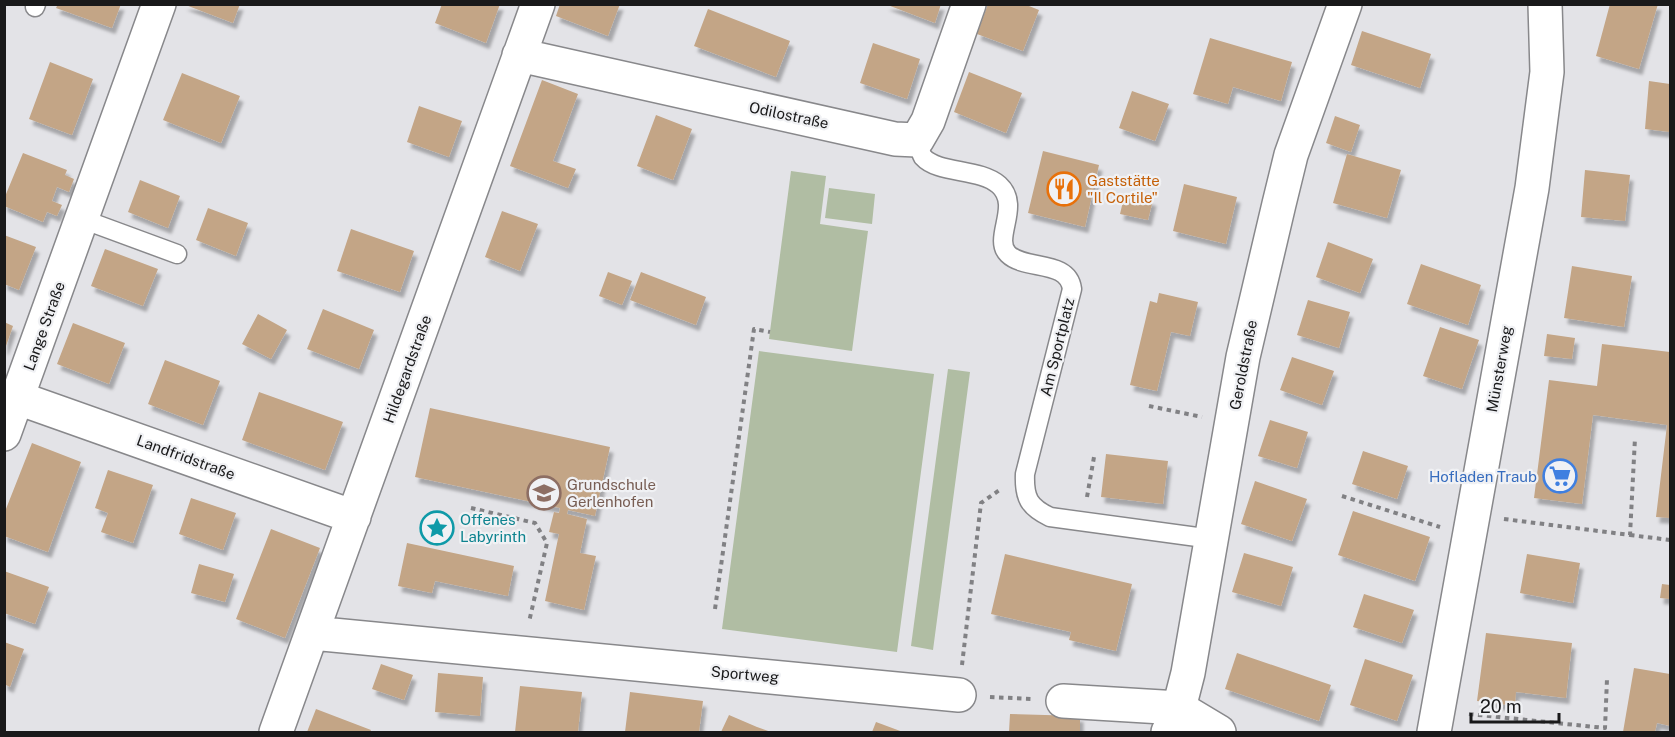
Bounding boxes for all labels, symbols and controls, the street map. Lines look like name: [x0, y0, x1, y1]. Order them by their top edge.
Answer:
street label: Odilostraße: [748, 98, 830, 132]
restaurant icon: Gaststätte "Il Cortile": [1046, 171, 1082, 207]
place label: Gaststätte "Il Cortile": [1087, 172, 1160, 206]
street label: Lange Straße: [20, 279, 68, 373]
street label: Am Sportplatz: [1037, 296, 1077, 398]
street label: Hildegardstraße: [380, 313, 434, 425]
street label: Geroldstraße: [1226, 319, 1260, 411]
street label: Münsterweg: [1483, 324, 1515, 414]
street label: Landfridstraße: [135, 431, 237, 483]
supermarket icon: Hofladen Traub: [1542, 458, 1578, 494]
place label: Hofladen Traub: [1429, 468, 1537, 485]
school or university icon: Grundschule Gerlenhofen: [526, 475, 562, 511]
place label: Grundschule Gerlenhofen: [567, 476, 656, 510]
place icon: Offenes Labyrinth: [419, 510, 455, 546]
place label: Offenes Labyrinth: [460, 511, 526, 545]
street label: Sportweg: [710, 663, 780, 685]
scale bar: [1471, 686, 1560, 724]
text: 20 m: [1480, 696, 1522, 717]

